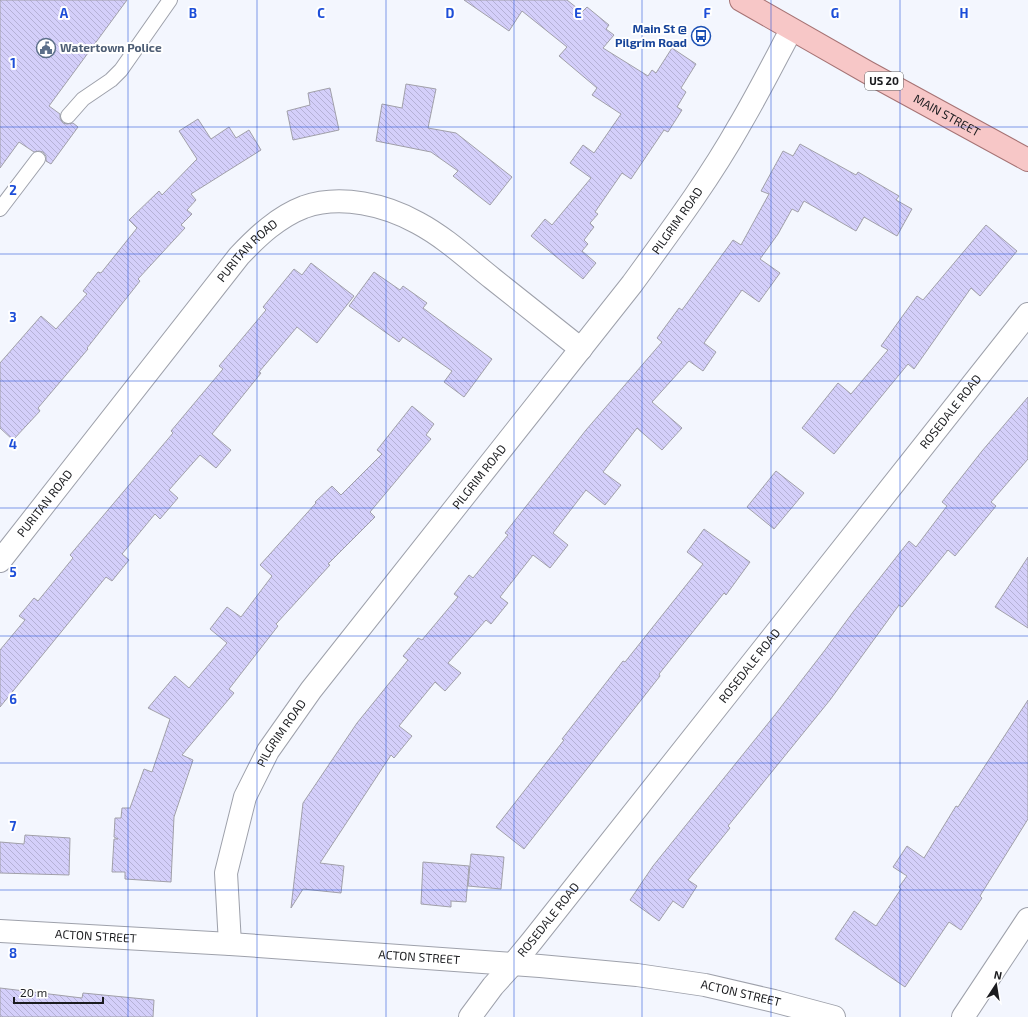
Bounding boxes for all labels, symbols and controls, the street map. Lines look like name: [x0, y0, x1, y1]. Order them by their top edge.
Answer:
text: A: [60, 5, 69, 21]
text: B: [189, 5, 197, 21]
text: C: [317, 5, 325, 21]
text: D: [446, 5, 455, 21]
text: E: [574, 5, 582, 21]
text: F: [703, 5, 711, 21]
text: G: [831, 5, 839, 21]
text: H: [960, 5, 969, 21]
place label: Main St @ Pilgrim Road: [615, 21, 687, 49]
bus stop icon: Main St @ Pilgrim Road: [690, 25, 712, 47]
public building icon: Watertown Police: [35, 37, 57, 59]
place label: Watertown Police: [60, 40, 162, 54]
text: 1: [10, 55, 16, 71]
road number: US 20: [865, 72, 903, 90]
street label: MAIN STREET: [911, 91, 983, 139]
text: 2: [9, 182, 17, 198]
street label: PILGRIM ROAD: [648, 184, 705, 256]
street label: PURITAN ROAD: [213, 216, 280, 284]
text: 3: [9, 309, 17, 325]
street label: ROSEDALE ROAD: [916, 371, 984, 451]
text: 4: [9, 436, 17, 452]
street label: PILGRIM ROAD: [449, 441, 508, 512]
street label: PURITAN ROAD: [14, 467, 75, 539]
text: 5: [9, 564, 17, 580]
street label: ROSEDALE ROAD: [715, 625, 783, 705]
text: 6: [9, 691, 17, 707]
street label: PILGRIM ROAD: [253, 696, 308, 769]
text: 7: [10, 818, 17, 834]
street label: ROSEDALE ROAD: [514, 879, 582, 959]
street label: ACTON STREET: [55, 926, 137, 945]
text: 8: [9, 945, 17, 961]
street label: ACTON STREET: [378, 947, 461, 966]
north arrow: [976, 965, 1016, 1005]
text: N: [993, 968, 1003, 982]
street label: ACTON STREET: [700, 976, 783, 1009]
scale bar: [14, 979, 103, 1005]
text: 20 m: [20, 985, 47, 999]

